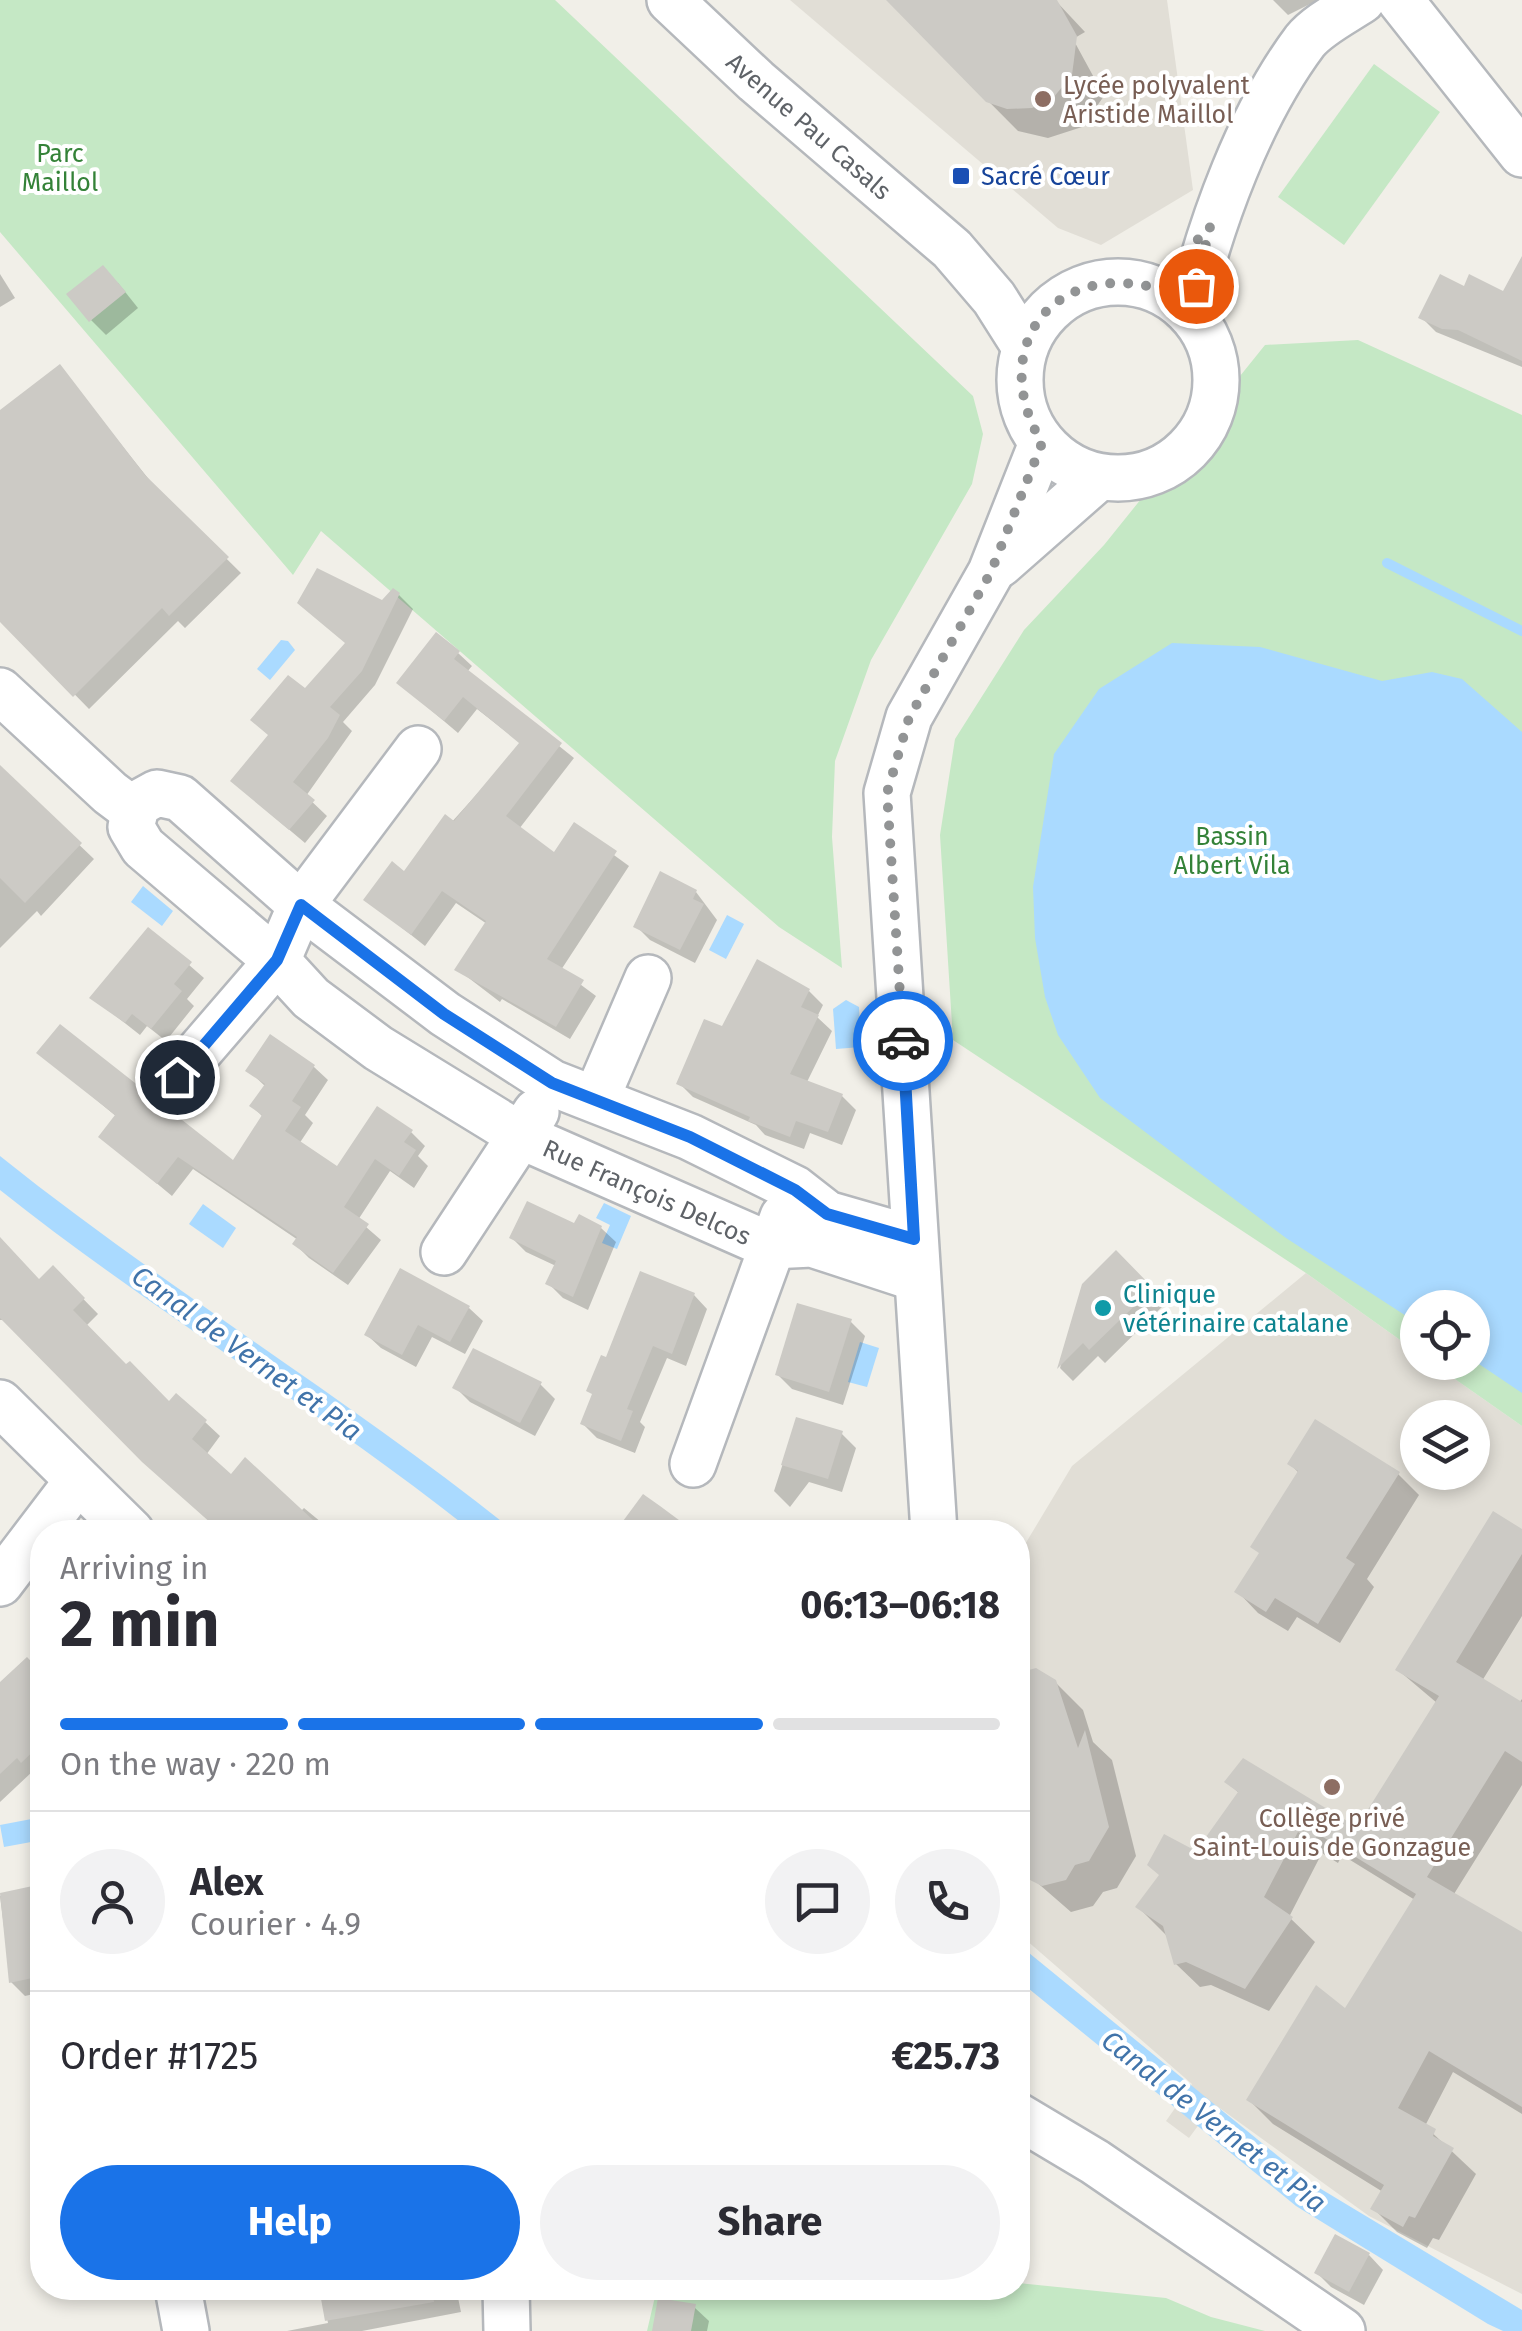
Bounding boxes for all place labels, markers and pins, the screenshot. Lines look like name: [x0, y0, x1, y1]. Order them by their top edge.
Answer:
place label: Lycée polyvalent Aristide Maillol: [1063, 71, 1251, 130]
marker: Lycée polyvalent Aristide Maillol: [1032, 88, 1054, 110]
place label: Sacré Cœur: [981, 162, 1110, 192]
marker: Sacré Cœur: [950, 165, 972, 187]
pin: [1154, 244, 1239, 329]
pin: [135, 1035, 220, 1120]
place label: Clinique vétérinaire catalane: [1123, 1280, 1349, 1339]
marker: Clinique vétérinaire catalane: [1092, 1297, 1114, 1319]
marker: Collège privé Saint-Louis de Gonzague: [1321, 1776, 1343, 1798]
place label: Collège privé Saint-Louis de Gonzague: [1193, 1804, 1471, 1863]

